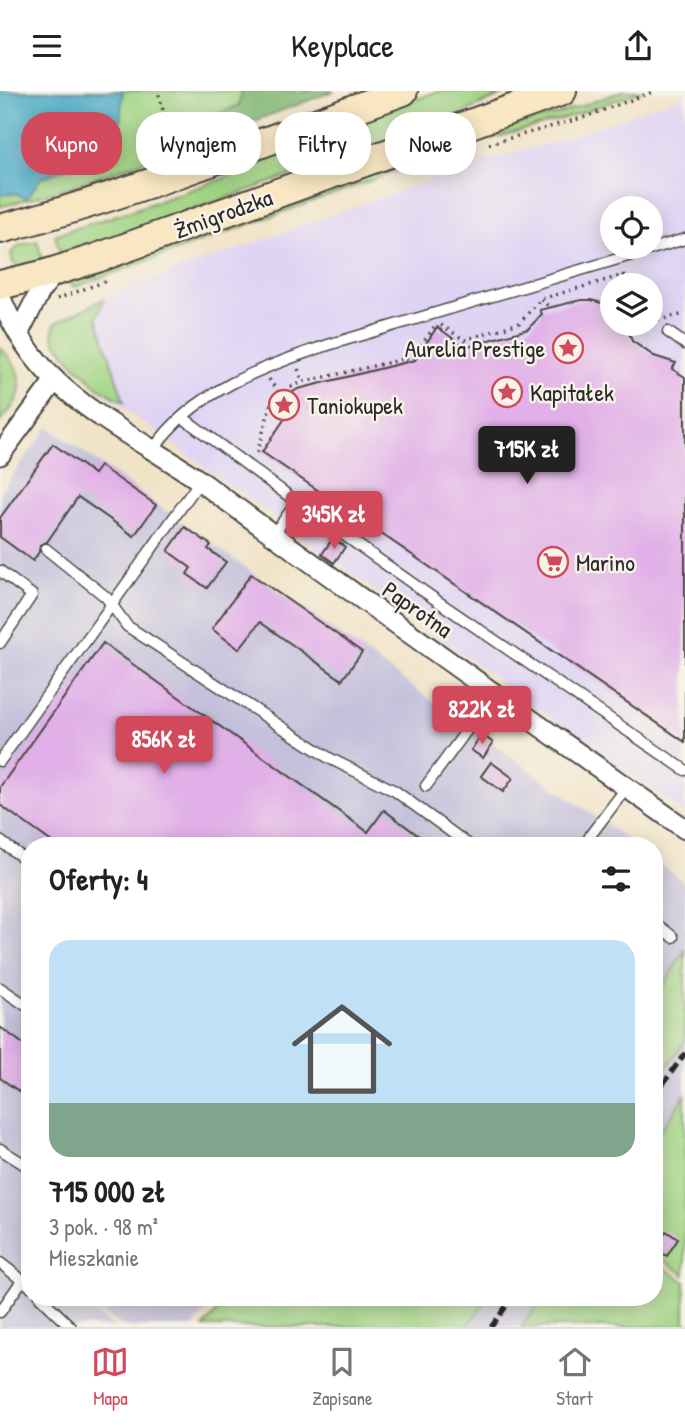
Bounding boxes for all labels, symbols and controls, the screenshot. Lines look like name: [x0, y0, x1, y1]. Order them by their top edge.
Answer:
text: Keyplace: [291, 24, 394, 67]
icon: menu: [28, 27, 66, 65]
icon: share: [619, 27, 657, 65]
chip: Kupno: [21, 112, 122, 175]
chip: Wynajem: [136, 112, 261, 175]
chip: Filtry: [275, 112, 371, 175]
chip: Nowe: [385, 112, 476, 175]
street label: Żmigrodzka: [169, 180, 277, 246]
map controls: [600, 196, 663, 336]
button: locate: [600, 196, 663, 259]
button: layers: [600, 273, 663, 336]
place icon: Aurelia Prestige: [551, 331, 585, 365]
place label: Aurelia Prestige: [405, 332, 545, 364]
place icon: Kapitałek: [490, 375, 524, 409]
place label: Kapitałek: [530, 376, 614, 408]
place icon: Taniokupek: [267, 388, 301, 422]
place label: Taniokupek: [307, 389, 403, 421]
pin: 715K zł: [462, 427, 592, 486]
text: 715K zł: [494, 433, 560, 464]
pin: 345K zł: [269, 491, 399, 551]
text: 345K zł: [302, 498, 366, 529]
supermarket icon: Marino: [536, 545, 570, 579]
place label: Marino: [576, 546, 635, 578]
street label: Paprotna: [377, 573, 459, 645]
pin: 822K zł: [417, 687, 547, 746]
text: 822K zł: [448, 693, 516, 724]
pin: 856K zł: [99, 717, 229, 776]
text: 856K zł: [132, 723, 196, 754]
text: Oferty: 4: [49, 859, 148, 899]
icon: filters: [597, 860, 635, 898]
icon: home: [279, 986, 405, 1112]
text: 715 000 zł: [49, 1171, 166, 1211]
text: 3 pok. · 98 m²: [49, 1211, 158, 1242]
text: Mieszkanie: [49, 1242, 139, 1273]
tab: Mapa: [91, 1343, 129, 1411]
tab: Zapisane: [312, 1343, 373, 1411]
tab: Start: [556, 1343, 594, 1411]

